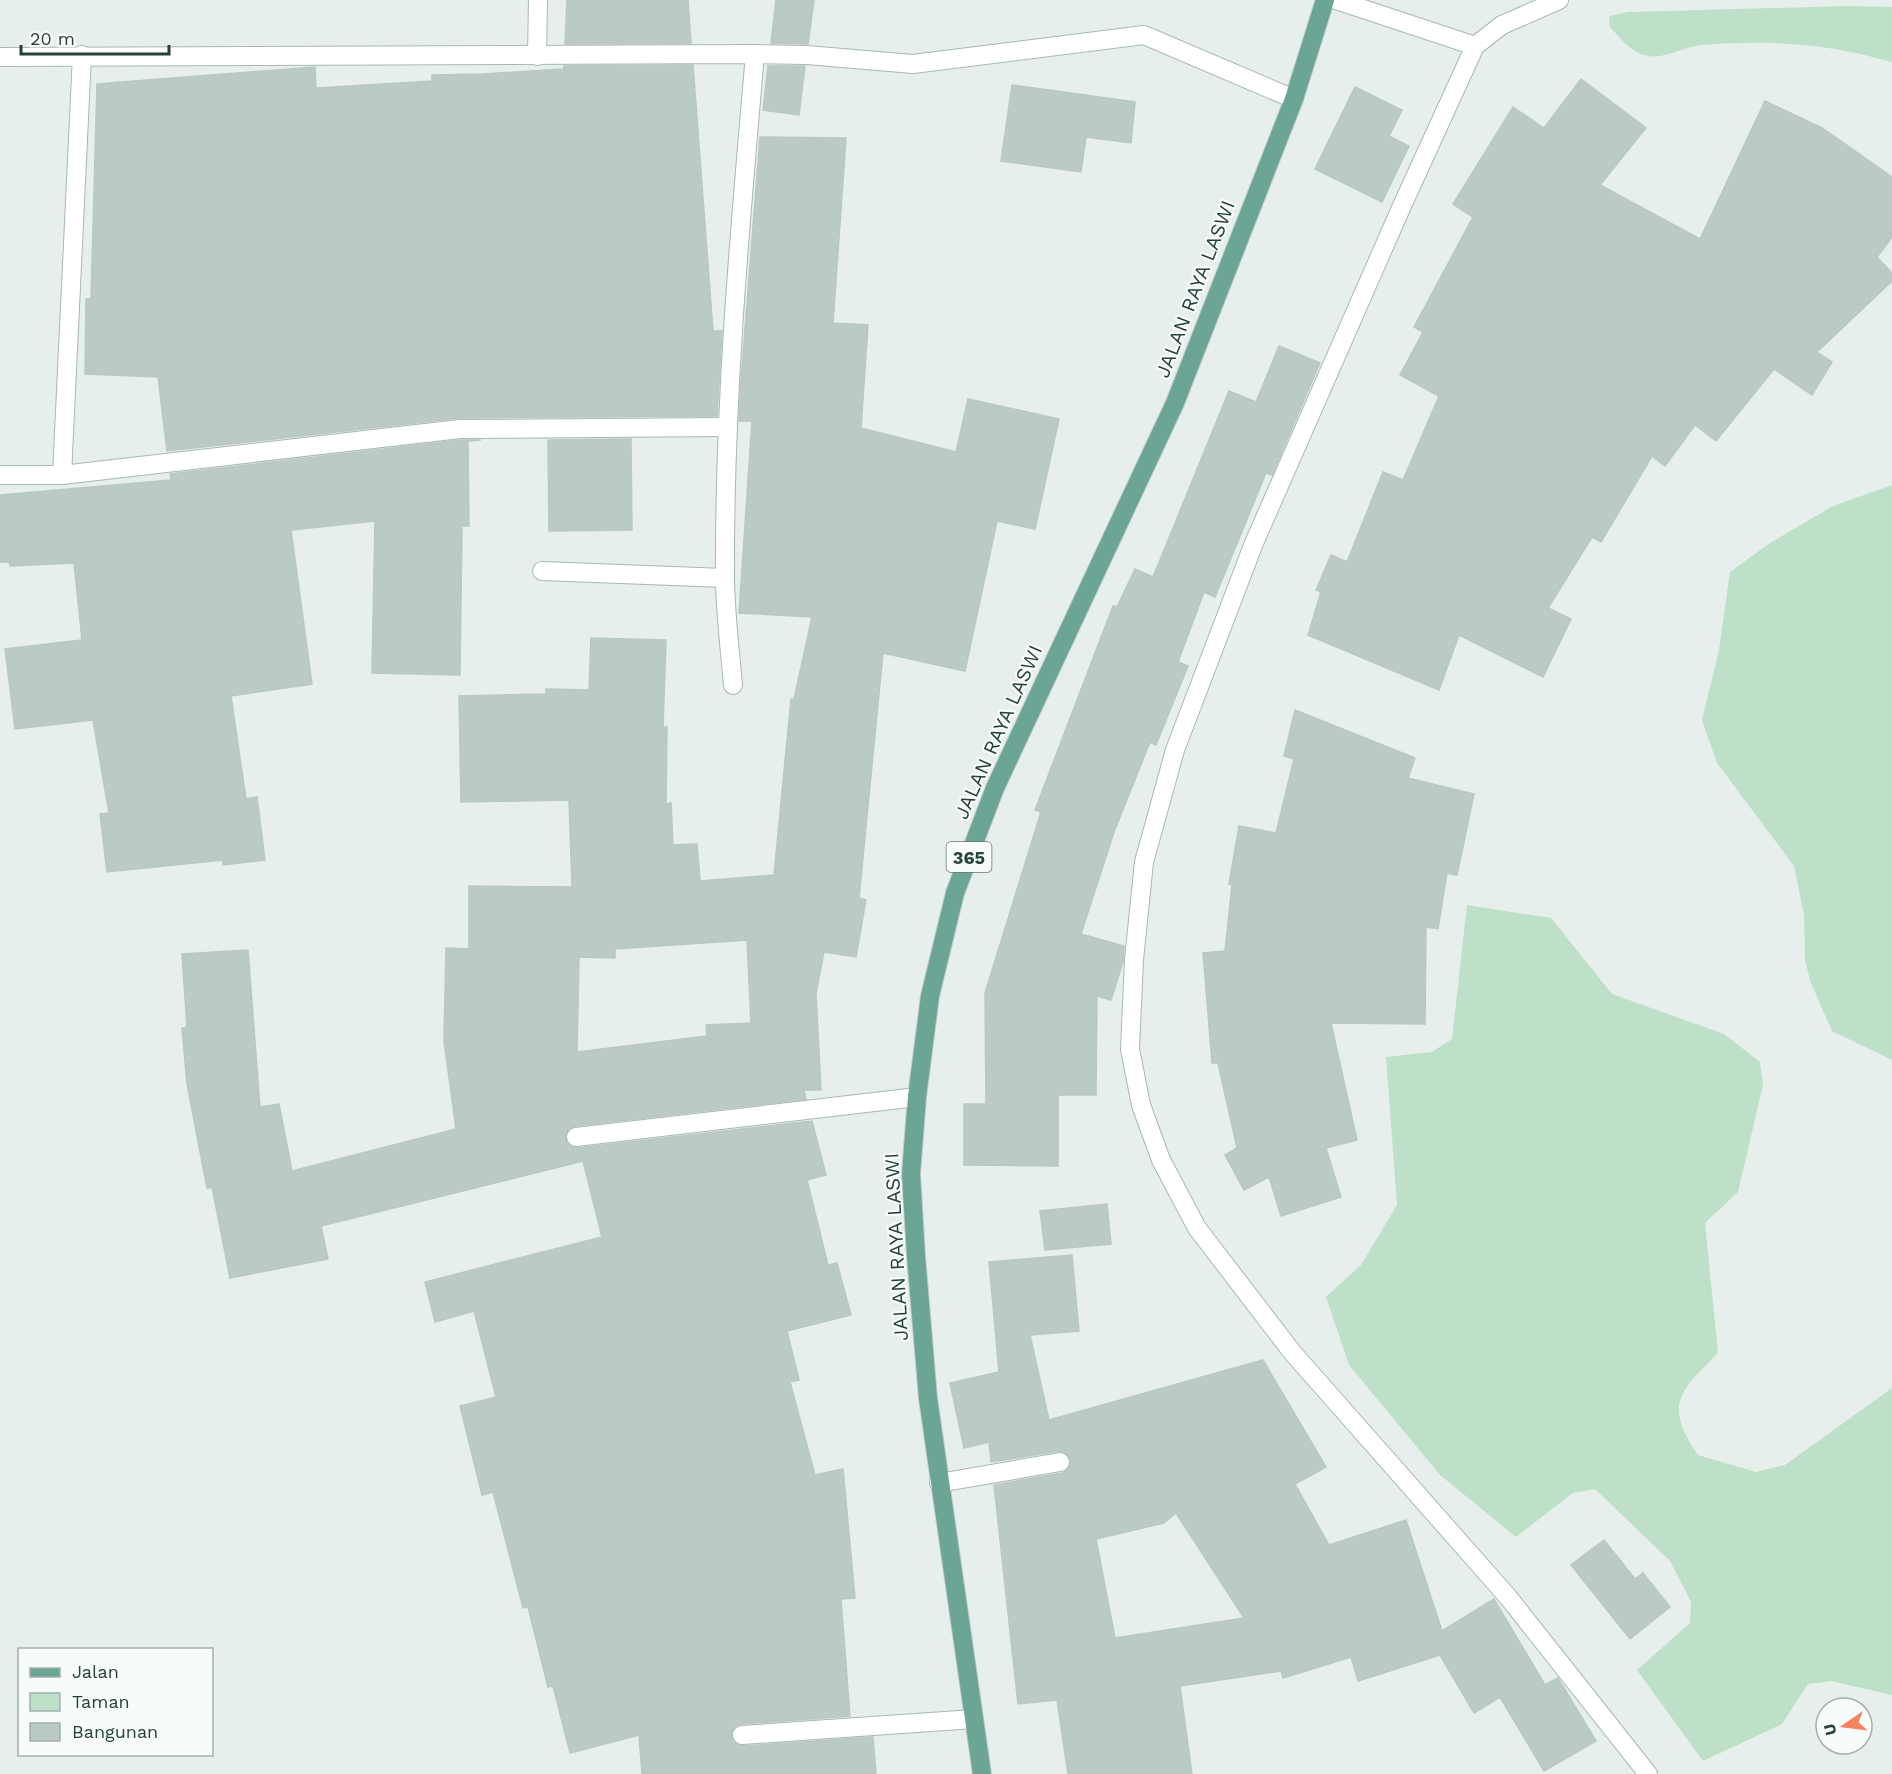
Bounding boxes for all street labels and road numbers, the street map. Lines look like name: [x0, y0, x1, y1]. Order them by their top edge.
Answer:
street label: JALAN RAYA LASWI: [1150, 197, 1240, 381]
street label: JALAN RAYA LASWI: [949, 641, 1047, 823]
road number: 365: [946, 842, 992, 872]
street label: JALAN RAYA LASWI: [879, 1152, 913, 1342]

